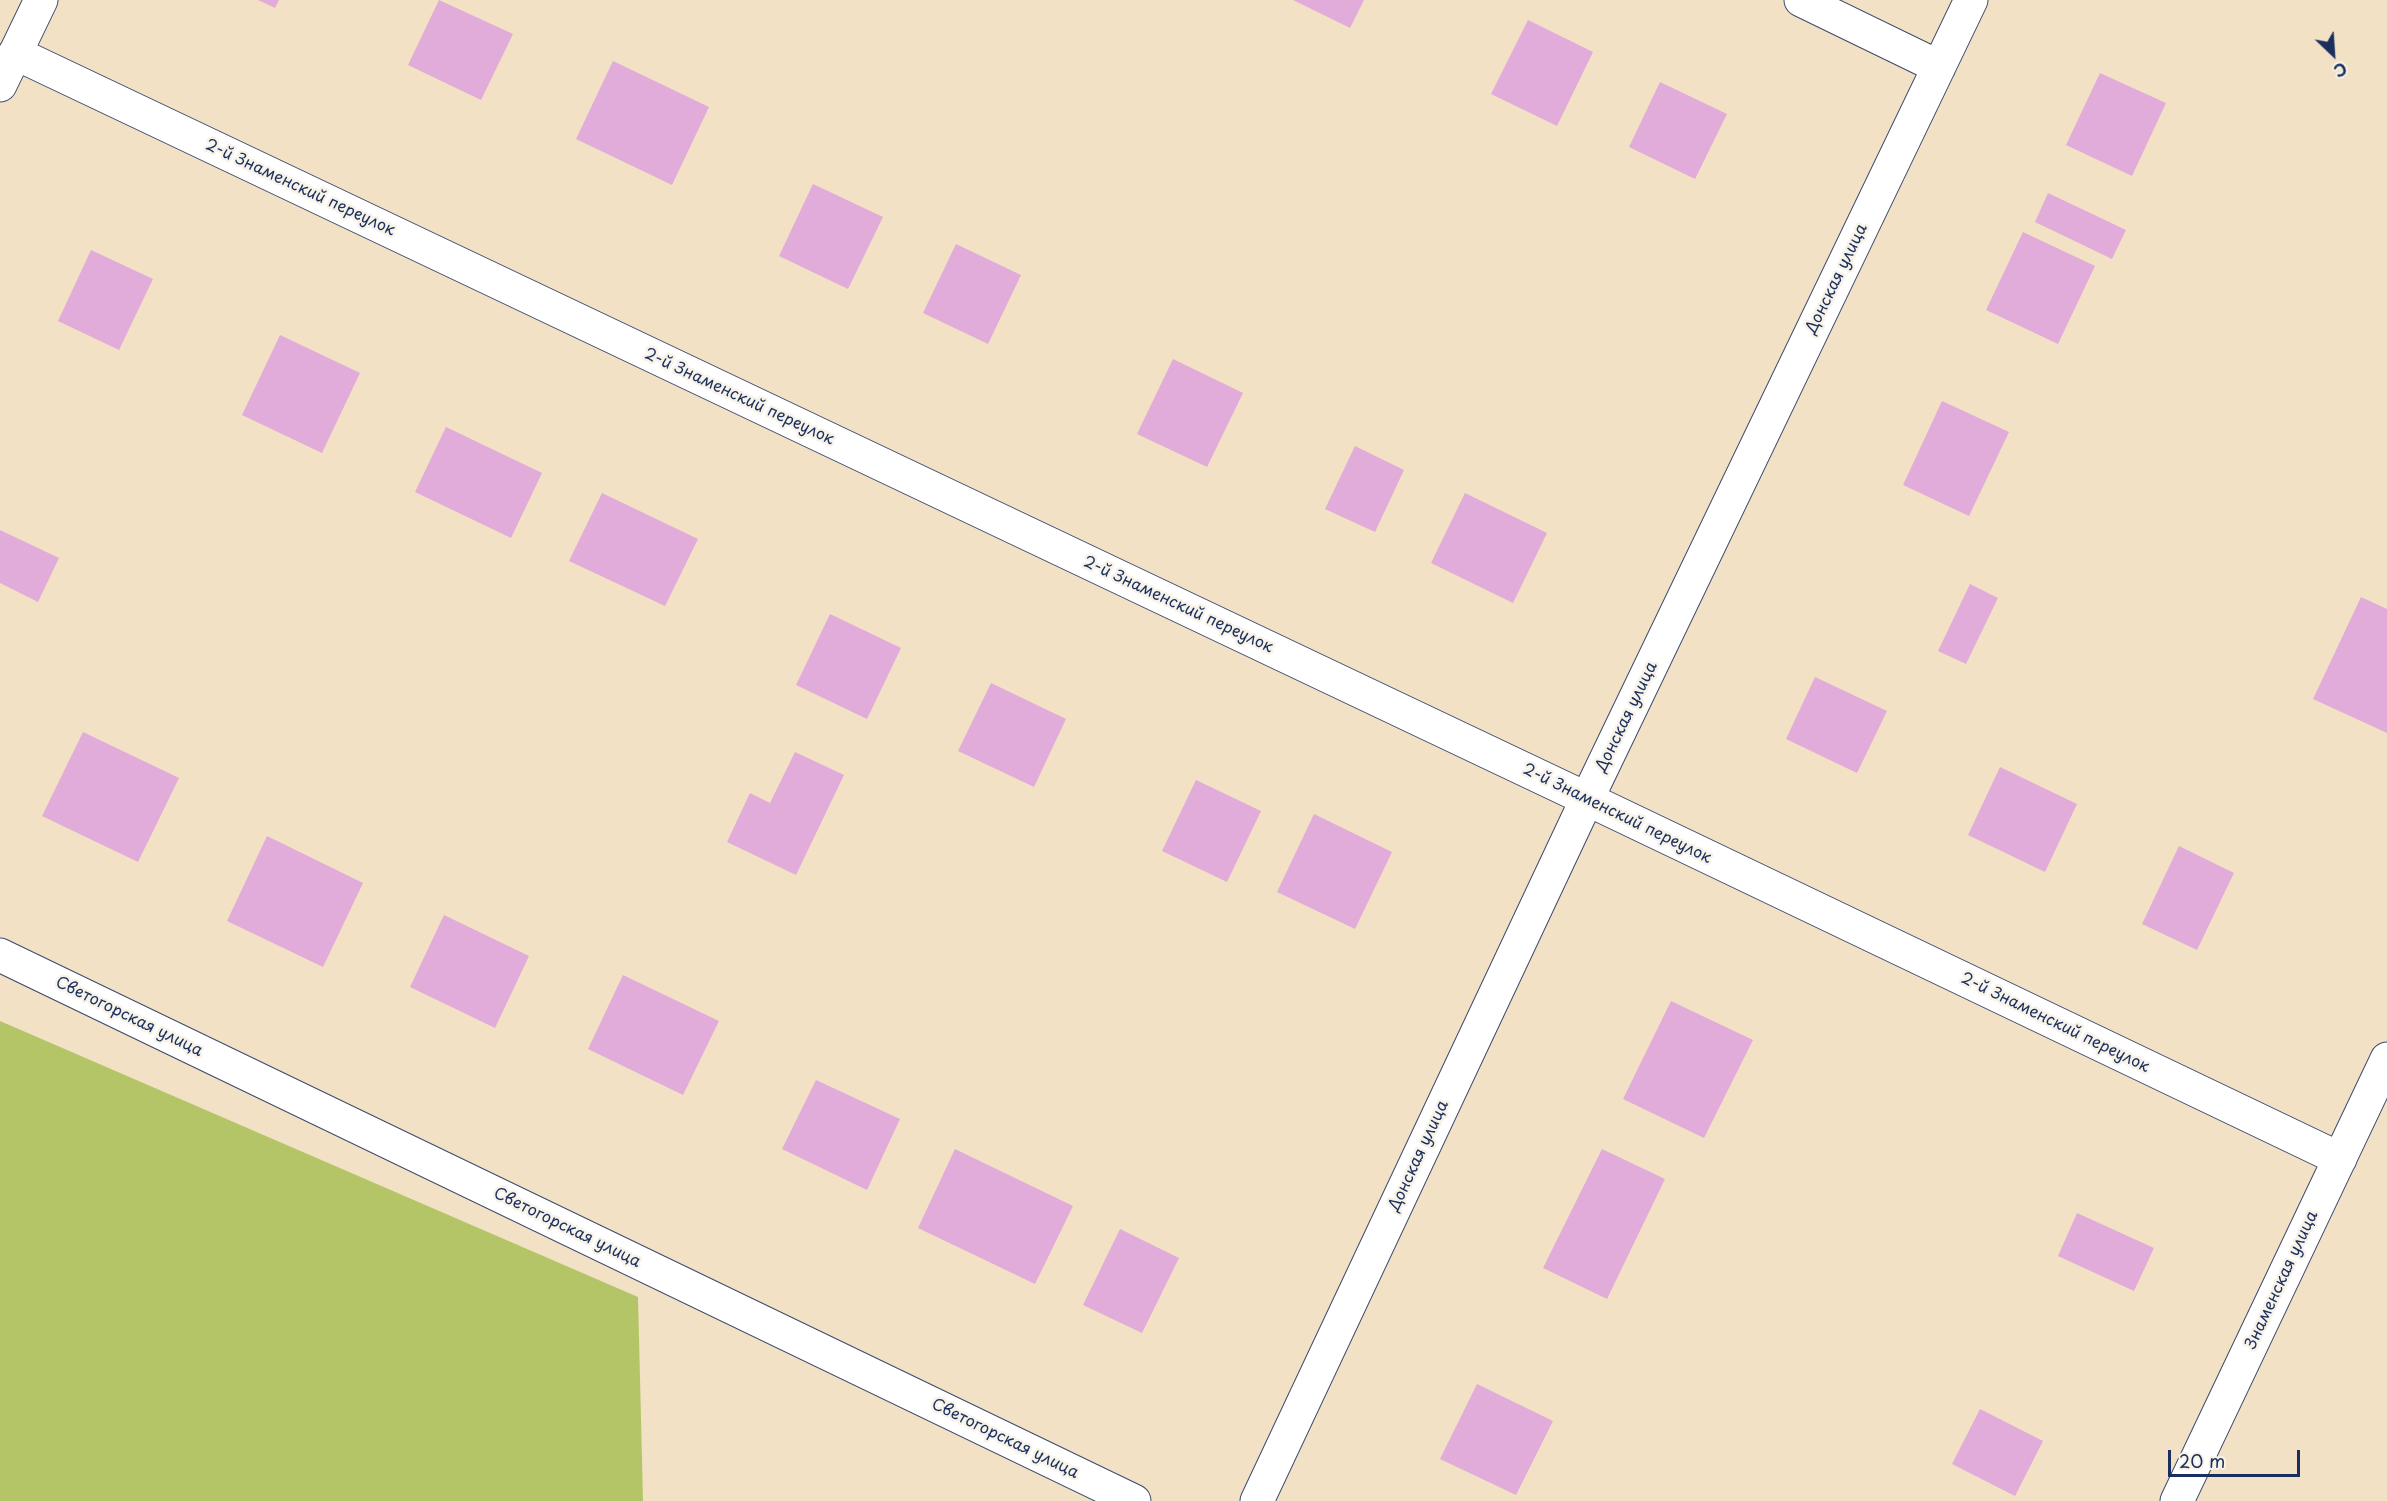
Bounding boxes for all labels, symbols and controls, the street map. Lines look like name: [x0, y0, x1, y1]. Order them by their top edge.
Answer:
north arrow: [2303, 24, 2363, 84]
text: С: [2330, 57, 2351, 84]
street label: 2-й Знаменский переулок: [202, 135, 398, 241]
street label: Донская улица: [1802, 221, 1872, 337]
street label: 2-й Знаменский переулок: [641, 344, 837, 450]
street label: 2-й Знаменский переулок: [1080, 552, 1276, 658]
street label: Донская улица: [1592, 659, 1662, 775]
street label: 2-й Знаменский переулок: [1520, 760, 1714, 868]
street label: 2-й Знаменский переулок: [1958, 969, 2152, 1077]
street label: Светогорская улица: [52, 973, 206, 1061]
street label: Донская улица: [1385, 1097, 1453, 1215]
street label: Светогорская улица: [490, 1184, 644, 1272]
street label: Знаменская улица: [2242, 1208, 2322, 1352]
street label: Светогорская улица: [928, 1395, 1082, 1483]
scale bar: [2171, 1438, 2303, 1476]
text: 20 m: [2179, 1447, 2225, 1474]

